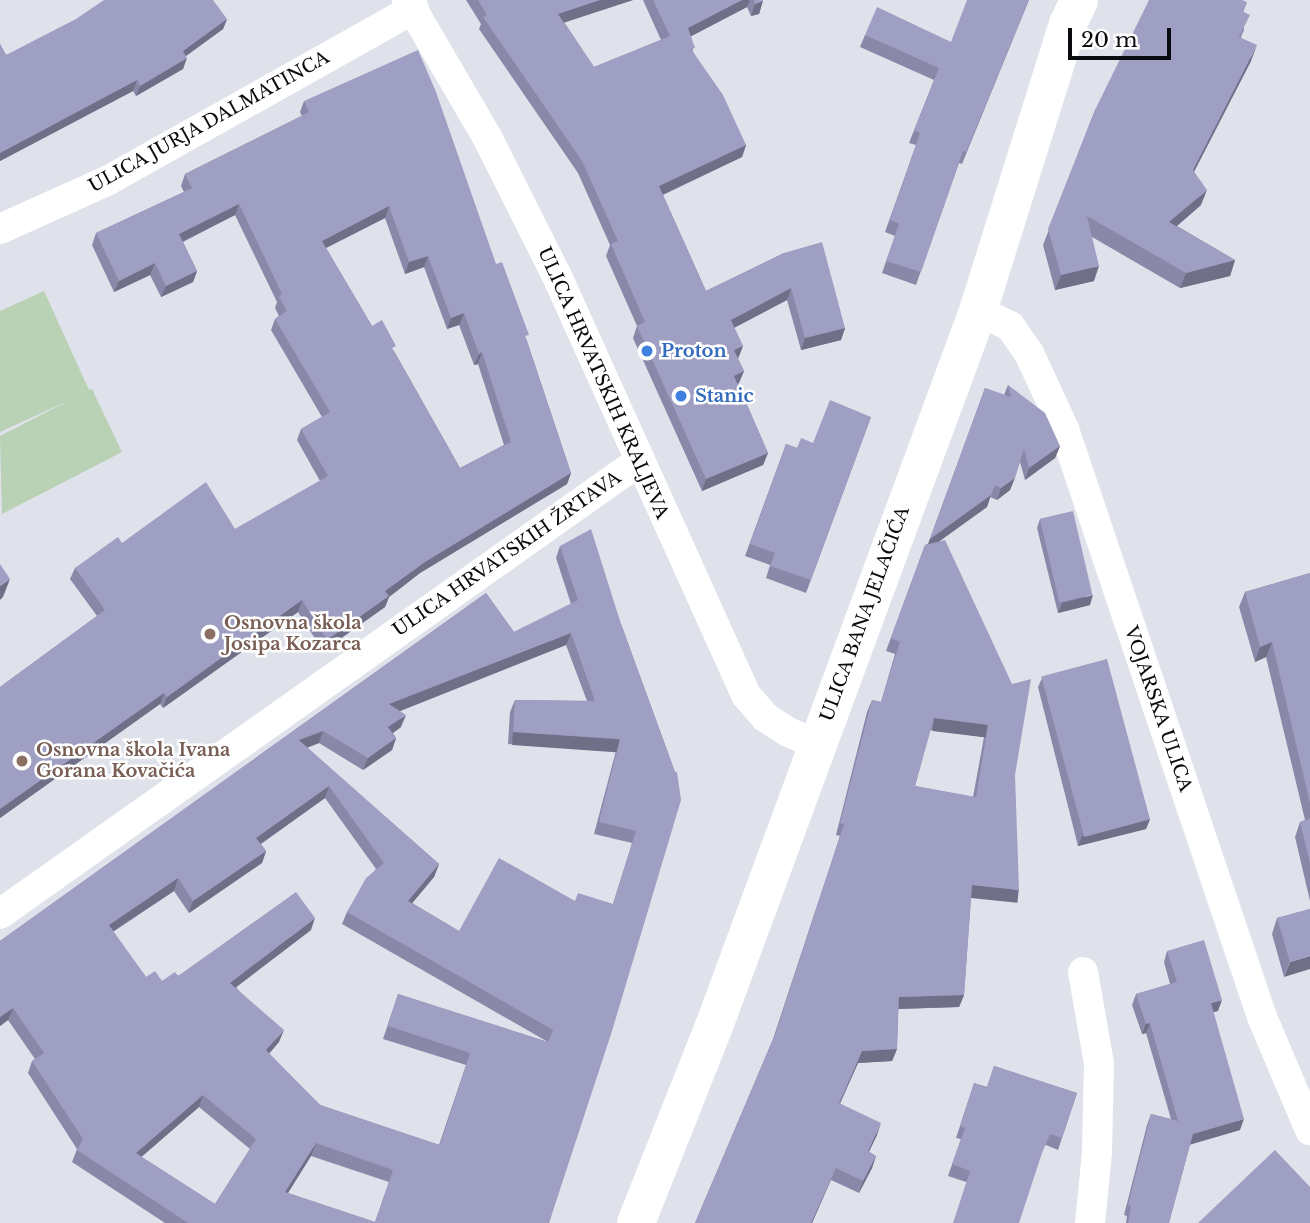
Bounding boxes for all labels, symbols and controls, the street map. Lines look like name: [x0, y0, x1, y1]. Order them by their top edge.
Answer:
scale bar: [1072, 14, 1175, 58]
text: 20 m: [1081, 27, 1138, 53]
street label: ULICA JURJA DALMATINCA: [84, 46, 334, 198]
street label: ULICA HRVATSKIH KRALJEVA: [533, 243, 673, 523]
place label: Proton: [661, 340, 727, 362]
marker: Proton: [639, 343, 655, 359]
place label: Stanic: [695, 385, 754, 407]
marker: Stanic: [673, 388, 689, 404]
street label: ULICA HRVATSKIH ŽRTAVA: [389, 467, 625, 641]
street label: ULICA BANA JELAČIĆA: [816, 503, 914, 725]
place label: Osnovna škola Josipa Kozarca: [224, 613, 362, 656]
street label: VOJARSKA ULICA: [1119, 623, 1197, 795]
marker: Osnovna škola Josipa Kozarca: [202, 626, 218, 642]
place label: Osnovna škola Ivana Gorana Kovačića: [36, 740, 230, 782]
marker: Osnovna škola Ivana Gorana Kovačića: [14, 753, 30, 769]

